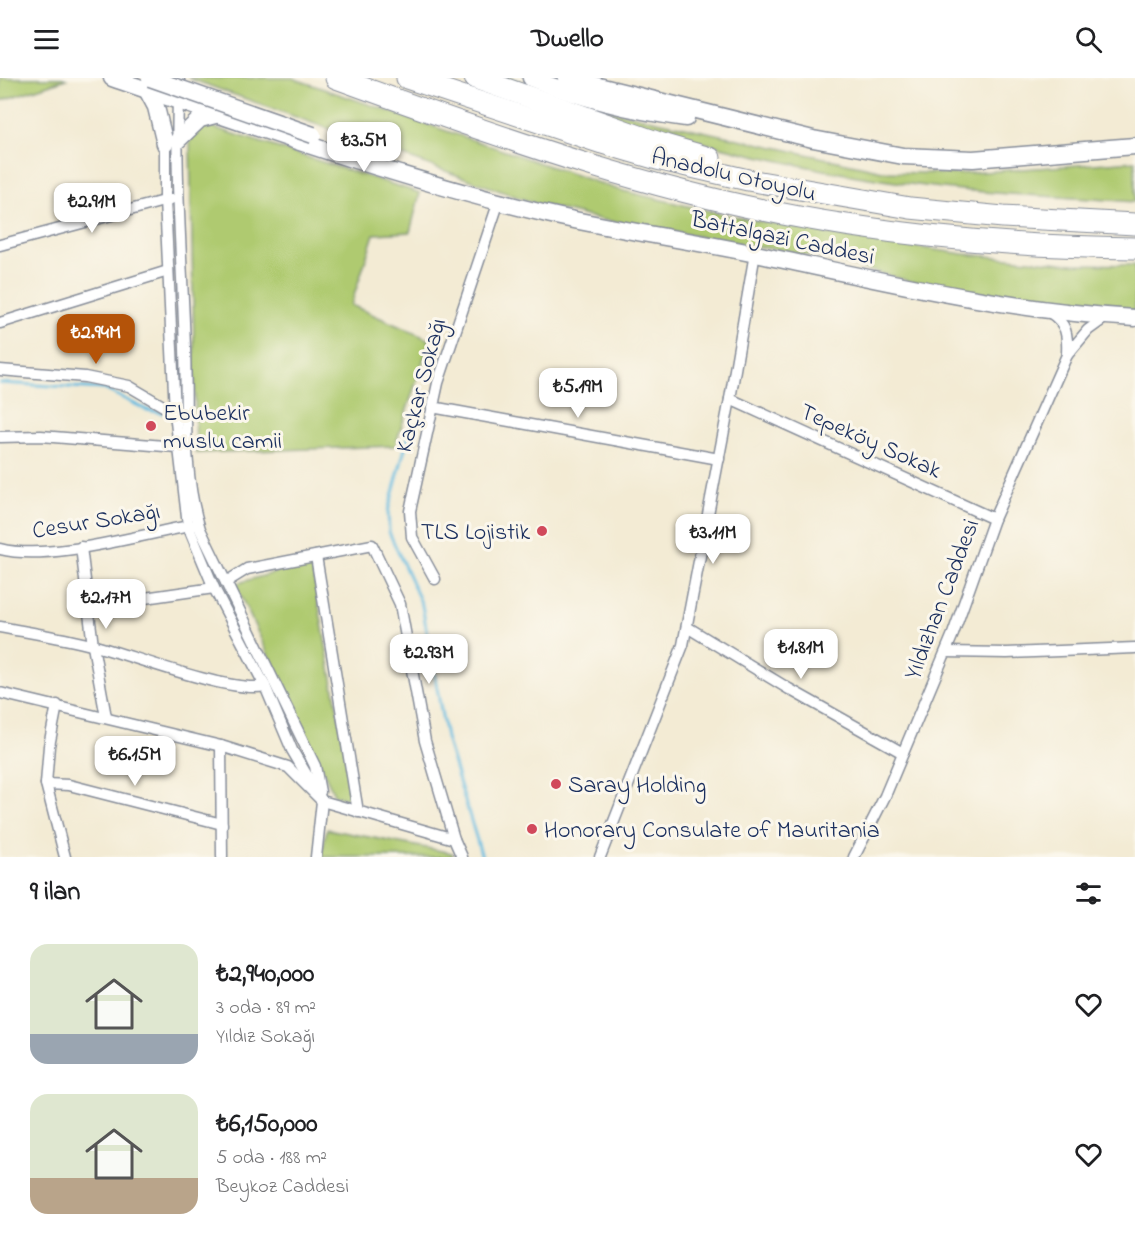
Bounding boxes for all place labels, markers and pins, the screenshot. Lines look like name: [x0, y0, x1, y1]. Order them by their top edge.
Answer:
pin: ₺3.5M: [322, 122, 406, 173]
pin: ₺2.91M: [43, 183, 141, 234]
pin: ₺2.94M: [47, 314, 145, 365]
pin: ₺5.19M: [529, 368, 627, 419]
place label: Ebubekir muslu camii: [163, 397, 282, 460]
marker: Ebubekir muslu camii: [144, 419, 158, 433]
pin: ₺3.11M: [664, 514, 762, 565]
place label: TLS Lojistik: [421, 516, 530, 551]
marker: TLS Lojistik: [535, 524, 549, 538]
pin: ₺2.17M: [57, 579, 155, 630]
pin: ₺1.81M: [752, 629, 850, 680]
pin: ₺2.93M: [380, 634, 478, 685]
pin: ₺6.15M: [86, 736, 184, 787]
place label: Saray Holding: [568, 769, 706, 805]
marker: Saray Holding: [549, 777, 563, 791]
place label: Honorary Consulate of Mauritania: [544, 814, 880, 850]
marker: Honorary Consulate of Mauritania: [525, 822, 539, 836]

